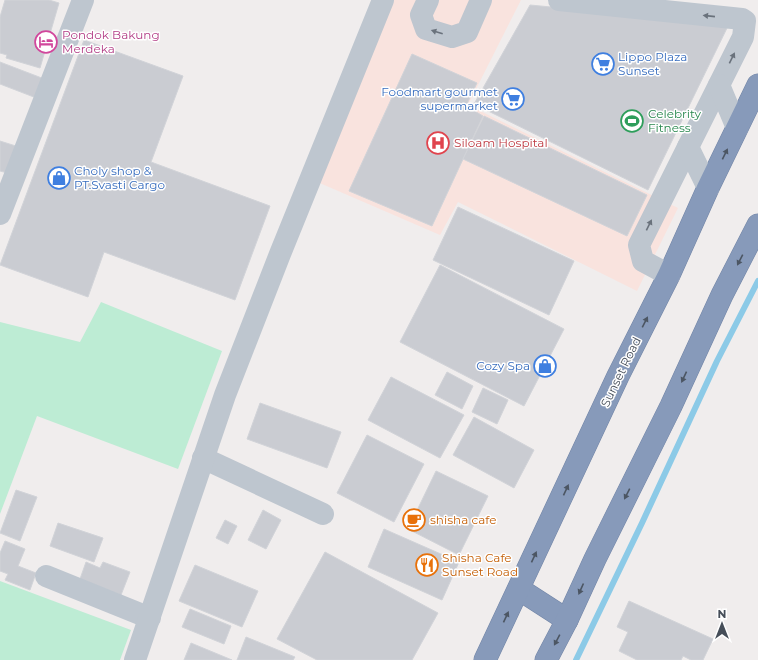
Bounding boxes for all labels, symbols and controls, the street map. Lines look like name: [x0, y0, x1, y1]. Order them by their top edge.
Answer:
one-way arrow: [703, 13, 715, 19]
place label: Pondok Bakung Merdeka: [62, 27, 160, 56]
hotel icon: Pondok Bakung Merdeka: [33, 29, 59, 55]
one-way arrow: [430, 29, 442, 35]
place label: Lippo Plaza Sunset: [618, 49, 687, 78]
supermarket icon: Lippo Plaza Sunset: [590, 51, 616, 77]
one-way arrow: [729, 53, 735, 64]
place label: Foodmart gourmet supermarket: [381, 84, 498, 113]
supermarket icon: Foodmart gourmet supermarket: [500, 86, 526, 112]
place label: Celebrity Fitness: [648, 106, 701, 135]
sports icon: Celebrity Fitness: [619, 108, 645, 134]
hospital icon: Siloam Hospital: [425, 130, 451, 156]
place label: Siloam Hospital: [454, 135, 548, 150]
one-way arrow: [722, 148, 728, 159]
place label: Choly shop & PT.Svasti Cargo: [74, 163, 165, 192]
shop icon: Choly shop & PT.Svasti Cargo: [46, 165, 72, 191]
one-way arrow: [646, 219, 653, 230]
one-way arrow: [737, 254, 743, 266]
one-way arrow: [642, 316, 649, 328]
street label: Sunset Road: [597, 334, 644, 409]
shop icon: Cozy Spa: [532, 353, 558, 379]
place label: Cozy Spa: [476, 358, 530, 373]
one-way arrow: [681, 372, 687, 383]
one-way arrow: [563, 484, 569, 495]
one-way arrow: [624, 488, 630, 500]
cafe icon: shisha cafe: [401, 507, 427, 533]
place label: shisha cafe: [430, 512, 496, 527]
place label: Shisha Cafe Sunset Road: [442, 550, 518, 579]
restaurant icon: Shisha Cafe Sunset Road: [414, 552, 440, 578]
one-way arrow: [531, 552, 537, 563]
one-way arrow: [578, 584, 584, 595]
north arrow: [702, 604, 742, 644]
text: N: [718, 607, 726, 621]
one-way arrow: [503, 611, 509, 623]
one-way arrow: [553, 634, 560, 646]

